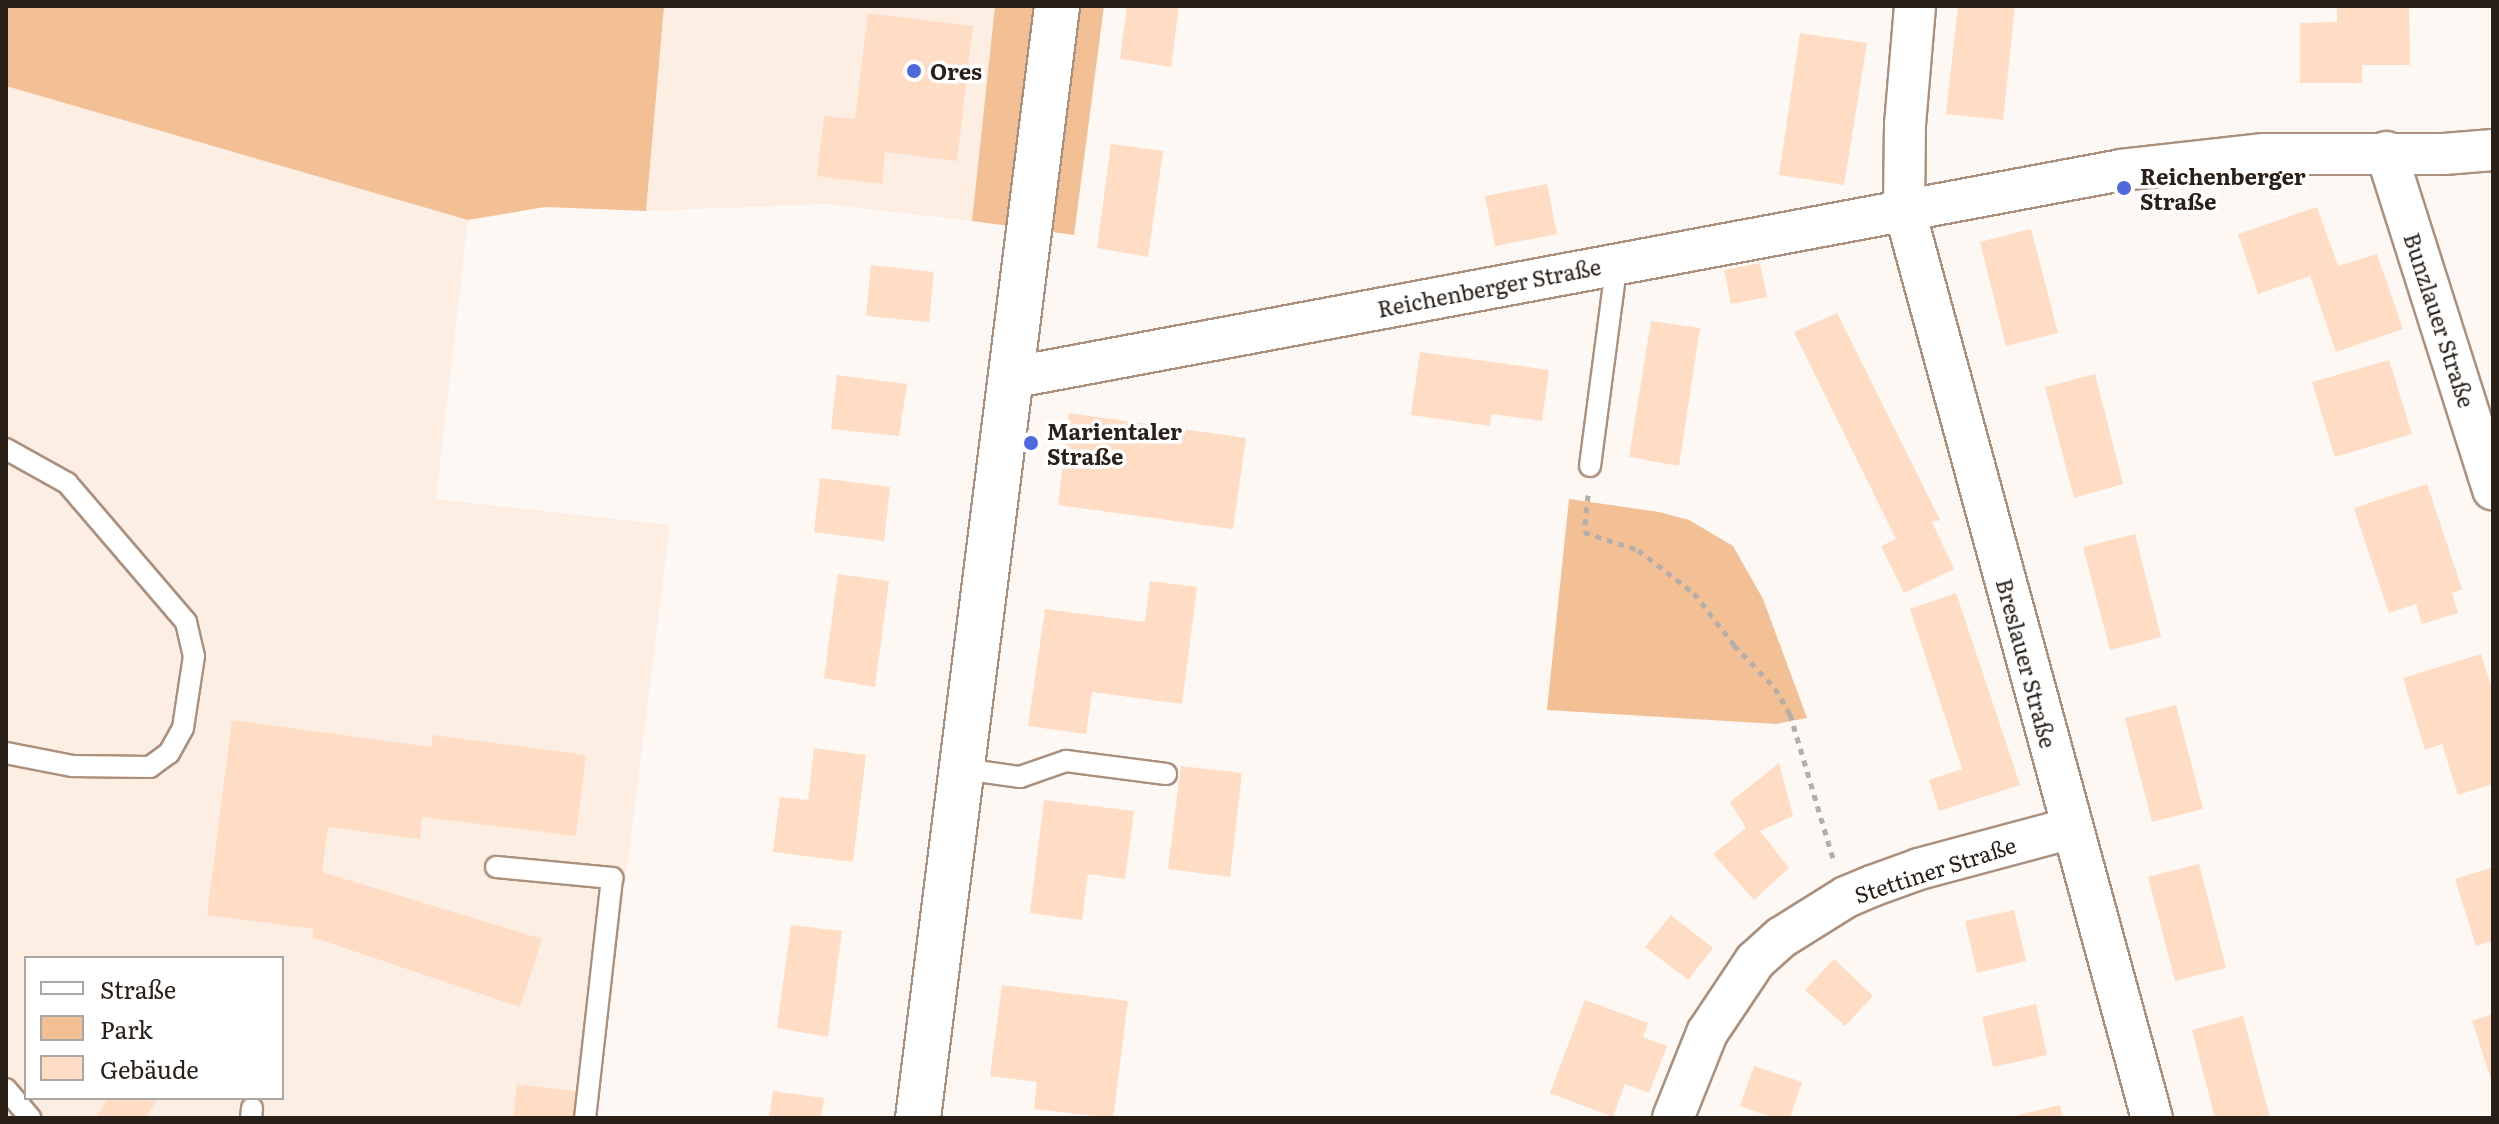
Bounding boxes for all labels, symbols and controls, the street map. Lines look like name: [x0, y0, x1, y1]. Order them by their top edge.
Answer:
place label: Ores: [930, 58, 982, 84]
marker: Ores: [905, 62, 923, 80]
place label: Reichenberger Straße: [2140, 162, 2306, 214]
marker: Reichenberger Straße: [2115, 179, 2133, 197]
street label: Bunzlauer Straße: [2399, 229, 2481, 411]
street label: Reichenberger Straße: [1375, 252, 1603, 322]
place label: Marientaler Straße: [1047, 417, 1182, 468]
marker: Marientaler Straße: [1022, 434, 1040, 452]
street label: Breslauer Straße: [1992, 575, 2062, 751]
street label: Stettiner Straße: [1851, 830, 2019, 908]
legend: [24, 956, 284, 1100]
text: Straße: [100, 971, 176, 1006]
text: Park: [100, 1011, 153, 1046]
text: Gebäude: [100, 1051, 199, 1086]

